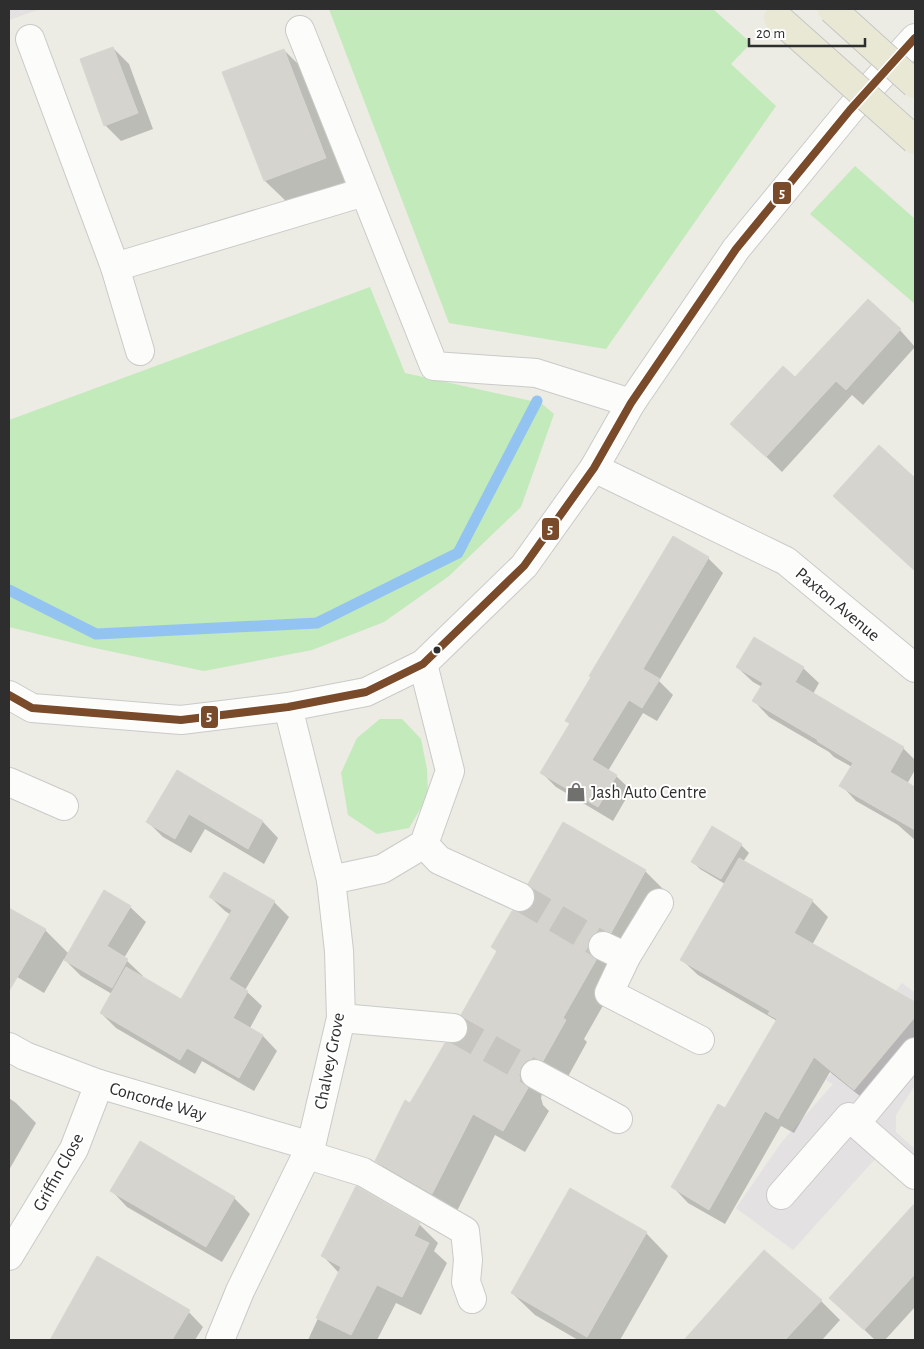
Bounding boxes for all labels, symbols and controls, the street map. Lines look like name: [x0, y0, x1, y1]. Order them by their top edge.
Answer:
scale bar: [749, 15, 865, 47]
text: 20 m: [756, 26, 785, 41]
line badge: 5: [772, 181, 792, 205]
text: 5: [779, 187, 785, 201]
line badge: 5: [541, 517, 560, 541]
text: 5: [547, 523, 553, 537]
street label: Paxton Avenue: [792, 564, 883, 645]
unlabelled marker: [432, 645, 442, 655]
line badge: 5: [200, 705, 219, 729]
text: 5: [206, 710, 212, 724]
shop icon: Jash Auto Centre: [565, 781, 587, 803]
place label: Jash Auto Centre: [591, 784, 706, 802]
street label: Chalvey Grove: [312, 1011, 348, 1111]
street label: Concorde Way: [107, 1080, 208, 1124]
street label: Griffin Close: [30, 1131, 88, 1214]

